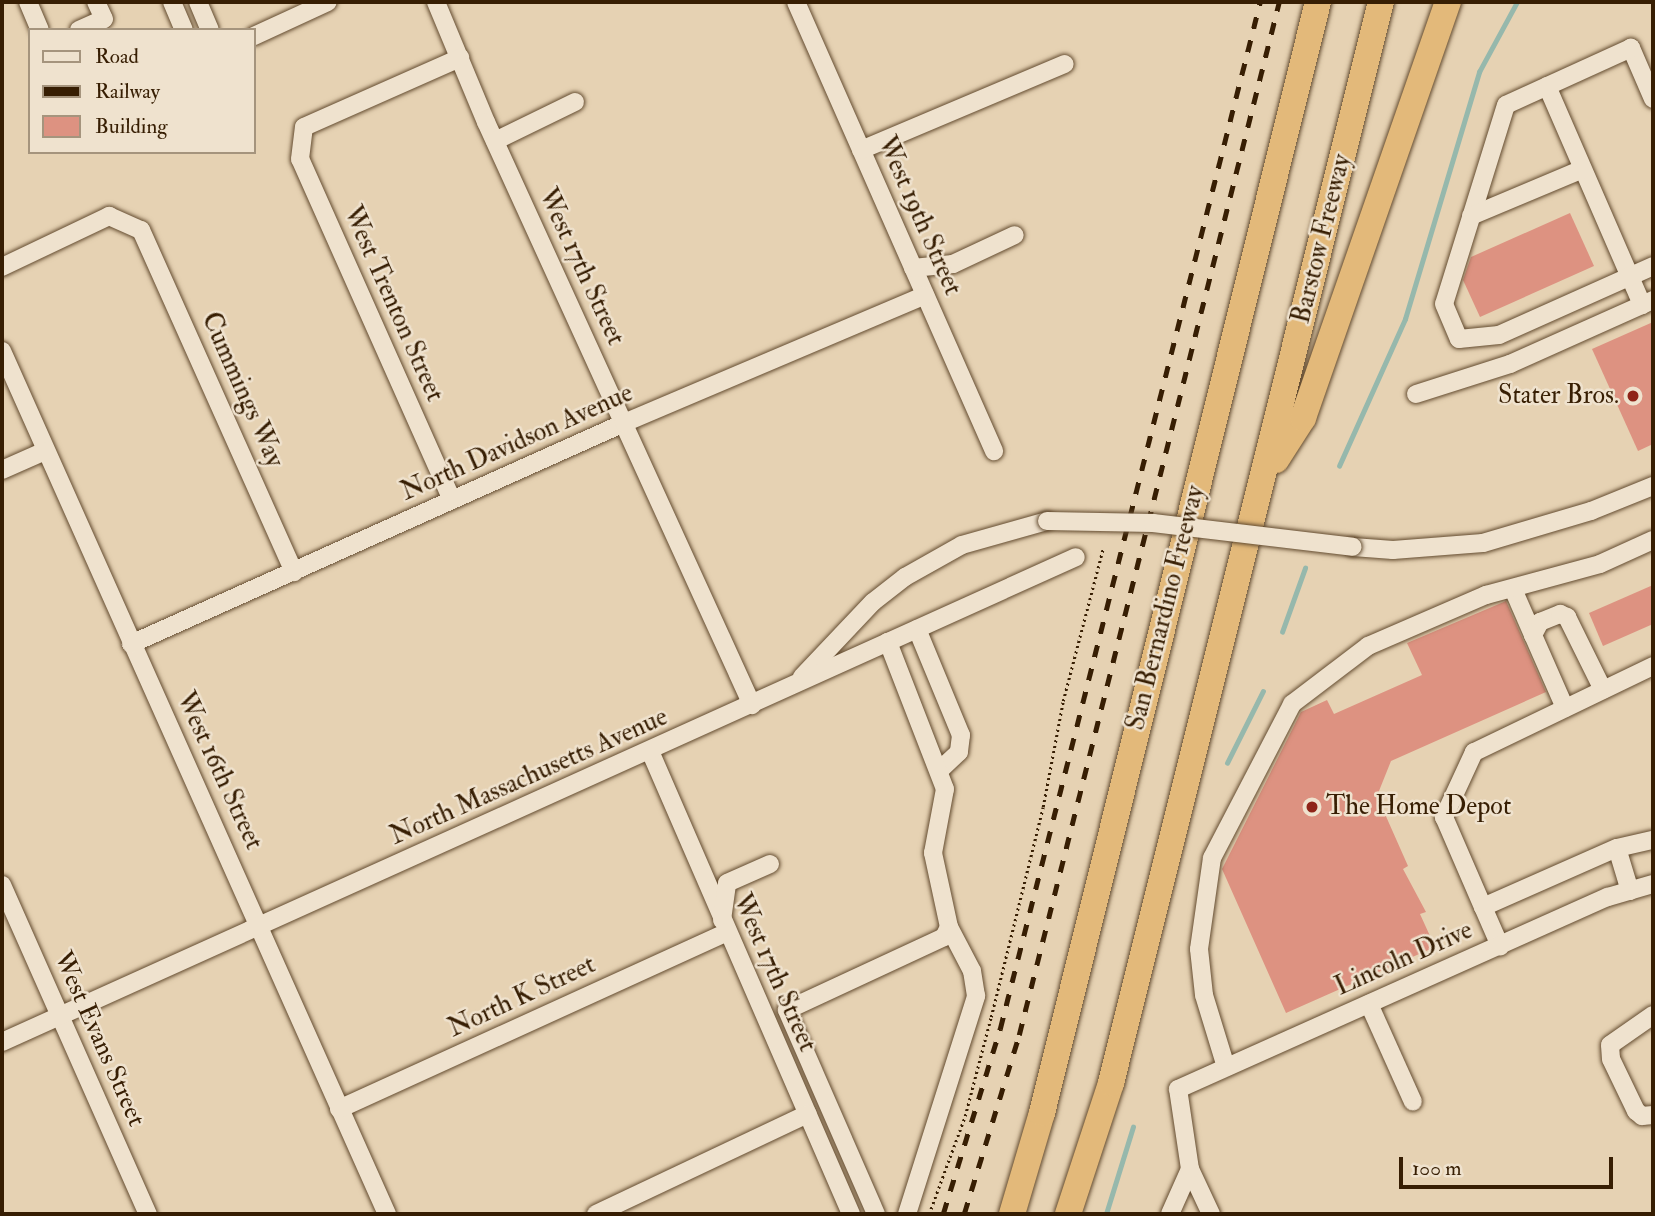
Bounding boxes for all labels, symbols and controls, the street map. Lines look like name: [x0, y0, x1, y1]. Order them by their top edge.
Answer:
legend: [28, 28, 256, 154]
text: Road: [95, 43, 139, 70]
text: Railway: [95, 78, 160, 105]
text: Building: [95, 113, 168, 140]
street label: West 19th Street: [870, 132, 968, 300]
street label: Barstow Freeway: [1286, 151, 1358, 327]
street label: West 17th Street: [531, 184, 631, 350]
street label: West Trenton Street: [336, 202, 450, 406]
street label: Cummings Way: [194, 308, 290, 472]
street label: North Davidson Avenue: [396, 378, 638, 508]
place label: Stater Bros.: [1498, 380, 1619, 412]
marker: Stater Bros.: [1625, 388, 1641, 404]
street label: San Bernardino Freeway: [1120, 482, 1212, 734]
street label: West 16th Street: [169, 687, 269, 855]
street label: North Massachusetts Avenue: [385, 702, 673, 852]
place label: The Home Depot: [1326, 791, 1511, 823]
marker: The Home Depot: [1304, 799, 1320, 815]
street label: West 17th Street: [725, 889, 823, 1057]
street label: Lincoln Drive: [1331, 915, 1477, 1003]
street label: West Evans Street: [46, 947, 152, 1131]
street label: North K Street: [443, 949, 601, 1045]
scale bar: [1403, 1142, 1616, 1186]
text: 100 m: [1412, 1155, 1462, 1182]

